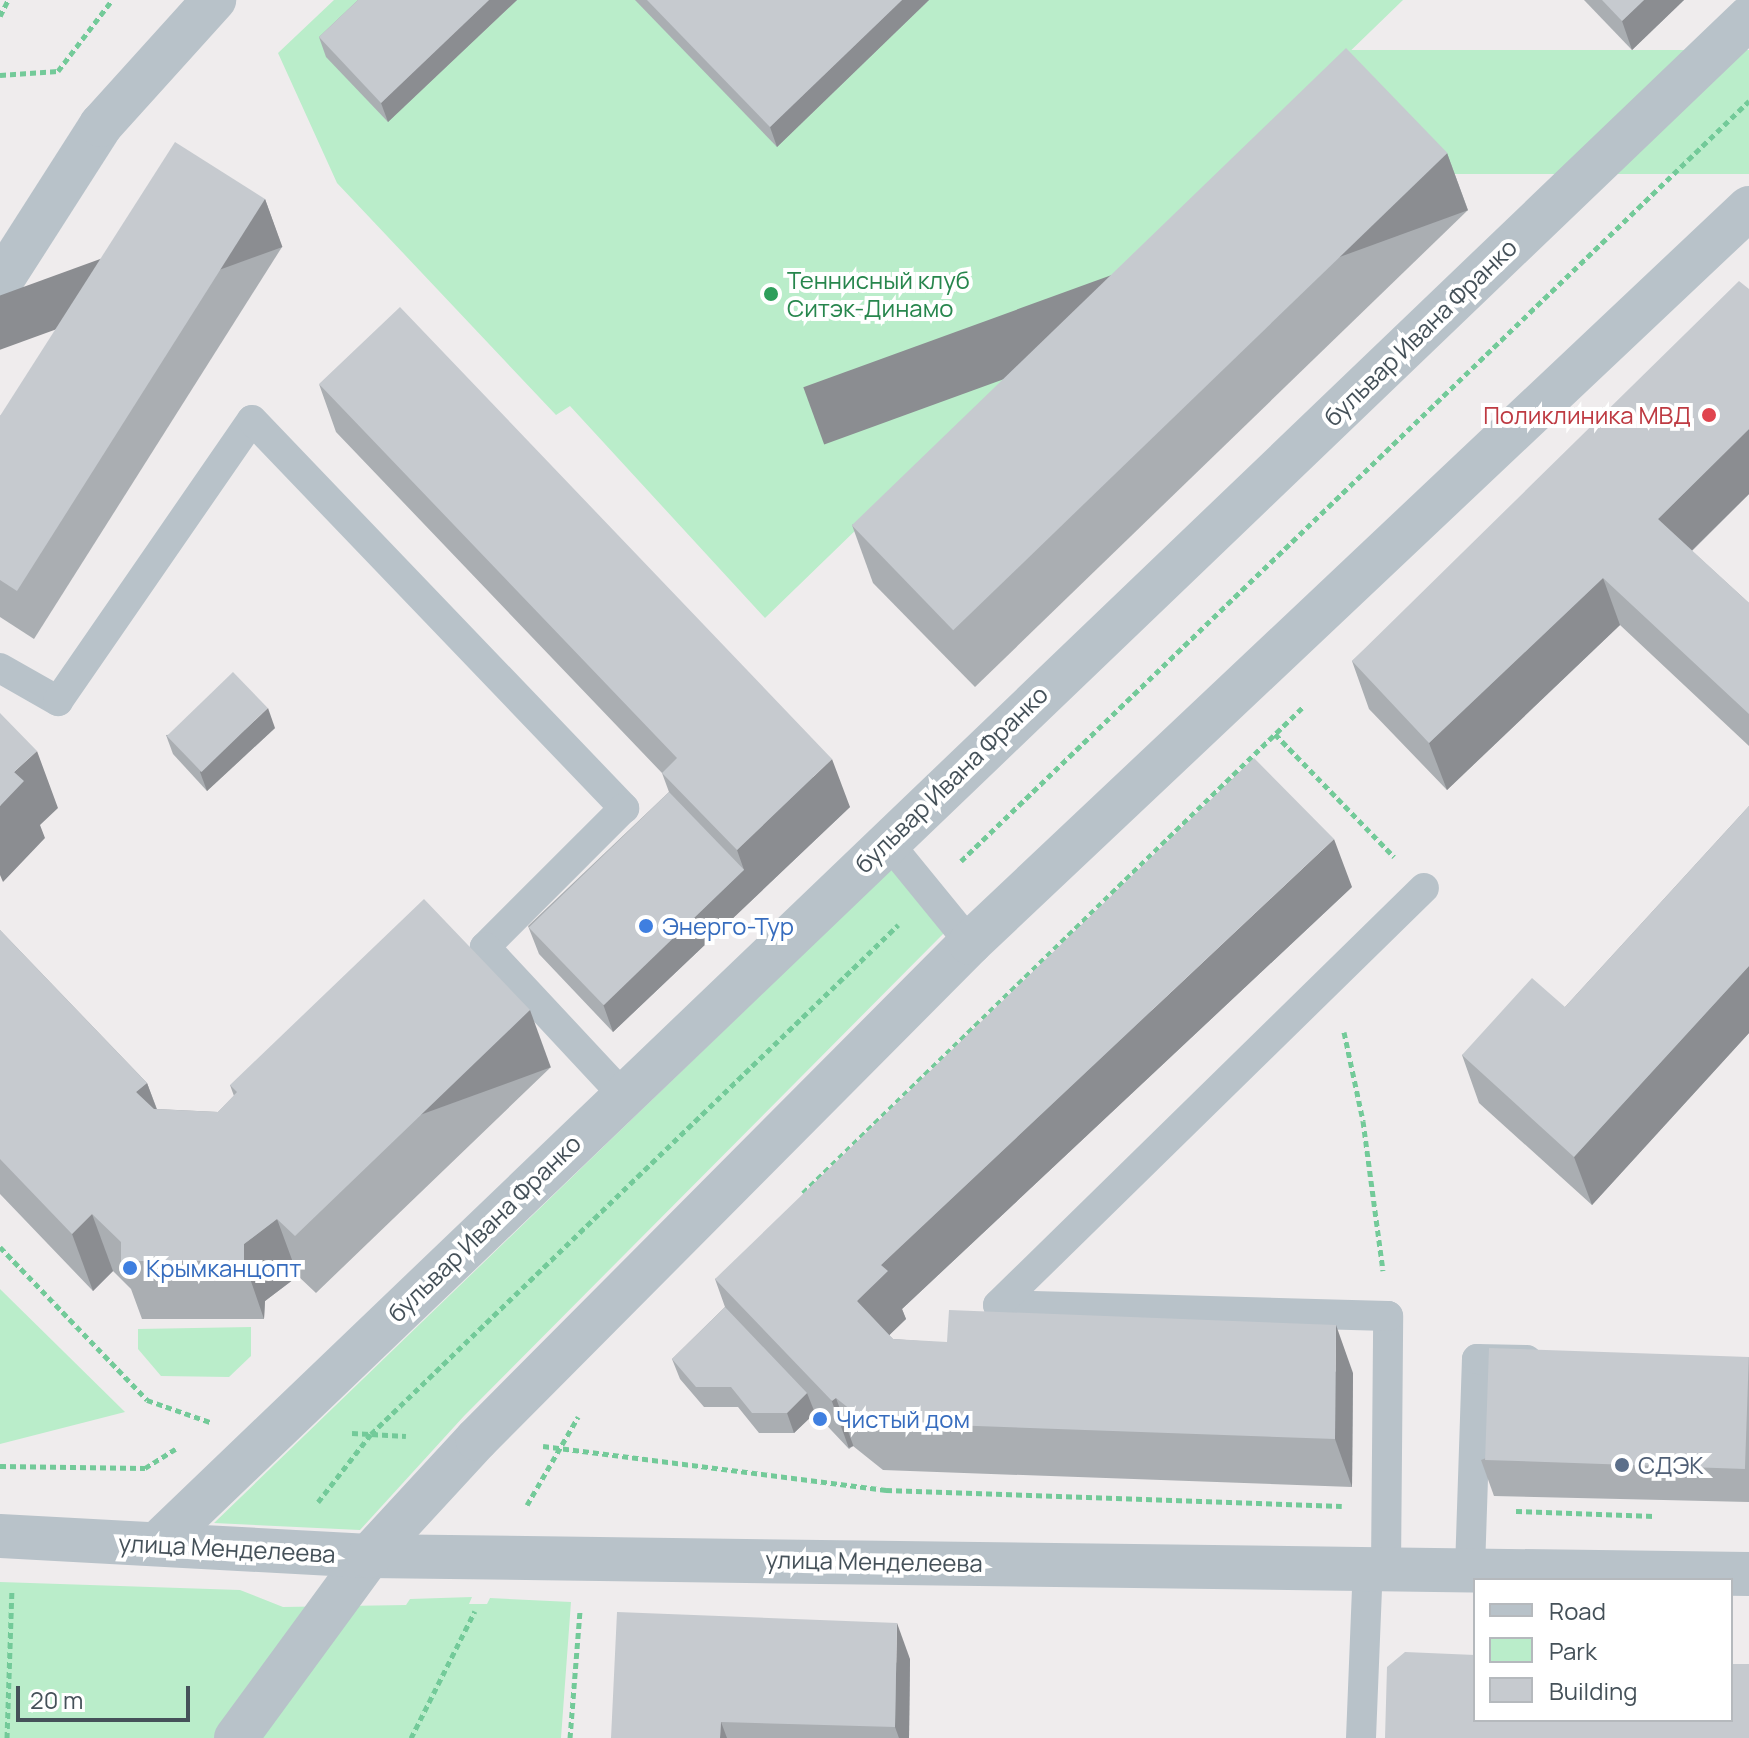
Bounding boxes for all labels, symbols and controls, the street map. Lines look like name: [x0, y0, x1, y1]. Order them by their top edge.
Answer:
street label: бульвар Ивана Франко: [1318, 232, 1522, 432]
place label: Теннисный клуб Ситэк-Динамо: [787, 266, 970, 322]
marker: Теннисный клуб Ситэк-Динамо: [762, 285, 780, 303]
place label: Поликлиника МВД: [1483, 401, 1691, 429]
marker: Поликлиника МВД: [1698, 404, 1720, 426]
street label: бульвар Ивана Франко: [849, 679, 1053, 879]
place label: Энерго-Тур: [662, 912, 794, 940]
marker: Энерго-Тур: [637, 917, 655, 935]
street label: бульвар Ивана Франко: [382, 1128, 586, 1328]
place label: Крымканцопт: [146, 1254, 301, 1282]
marker: Крымканцопт: [121, 1259, 139, 1277]
place label: Чистый дом: [836, 1405, 970, 1433]
marker: Чистый дом: [811, 1410, 829, 1428]
place label: СДЭК: [1638, 1451, 1704, 1479]
marker: СДЭК: [1613, 1456, 1631, 1474]
street label: улица Менделеева: [118, 1528, 336, 1568]
street label: улица Менделеева: [765, 1545, 983, 1577]
legend: [1473, 1578, 1733, 1722]
text: Road: [1549, 1594, 1606, 1627]
text: Park: [1549, 1634, 1597, 1667]
scale bar: [20, 1670, 194, 1720]
text: Building: [1549, 1674, 1637, 1707]
text: 20 m: [30, 1683, 83, 1716]

